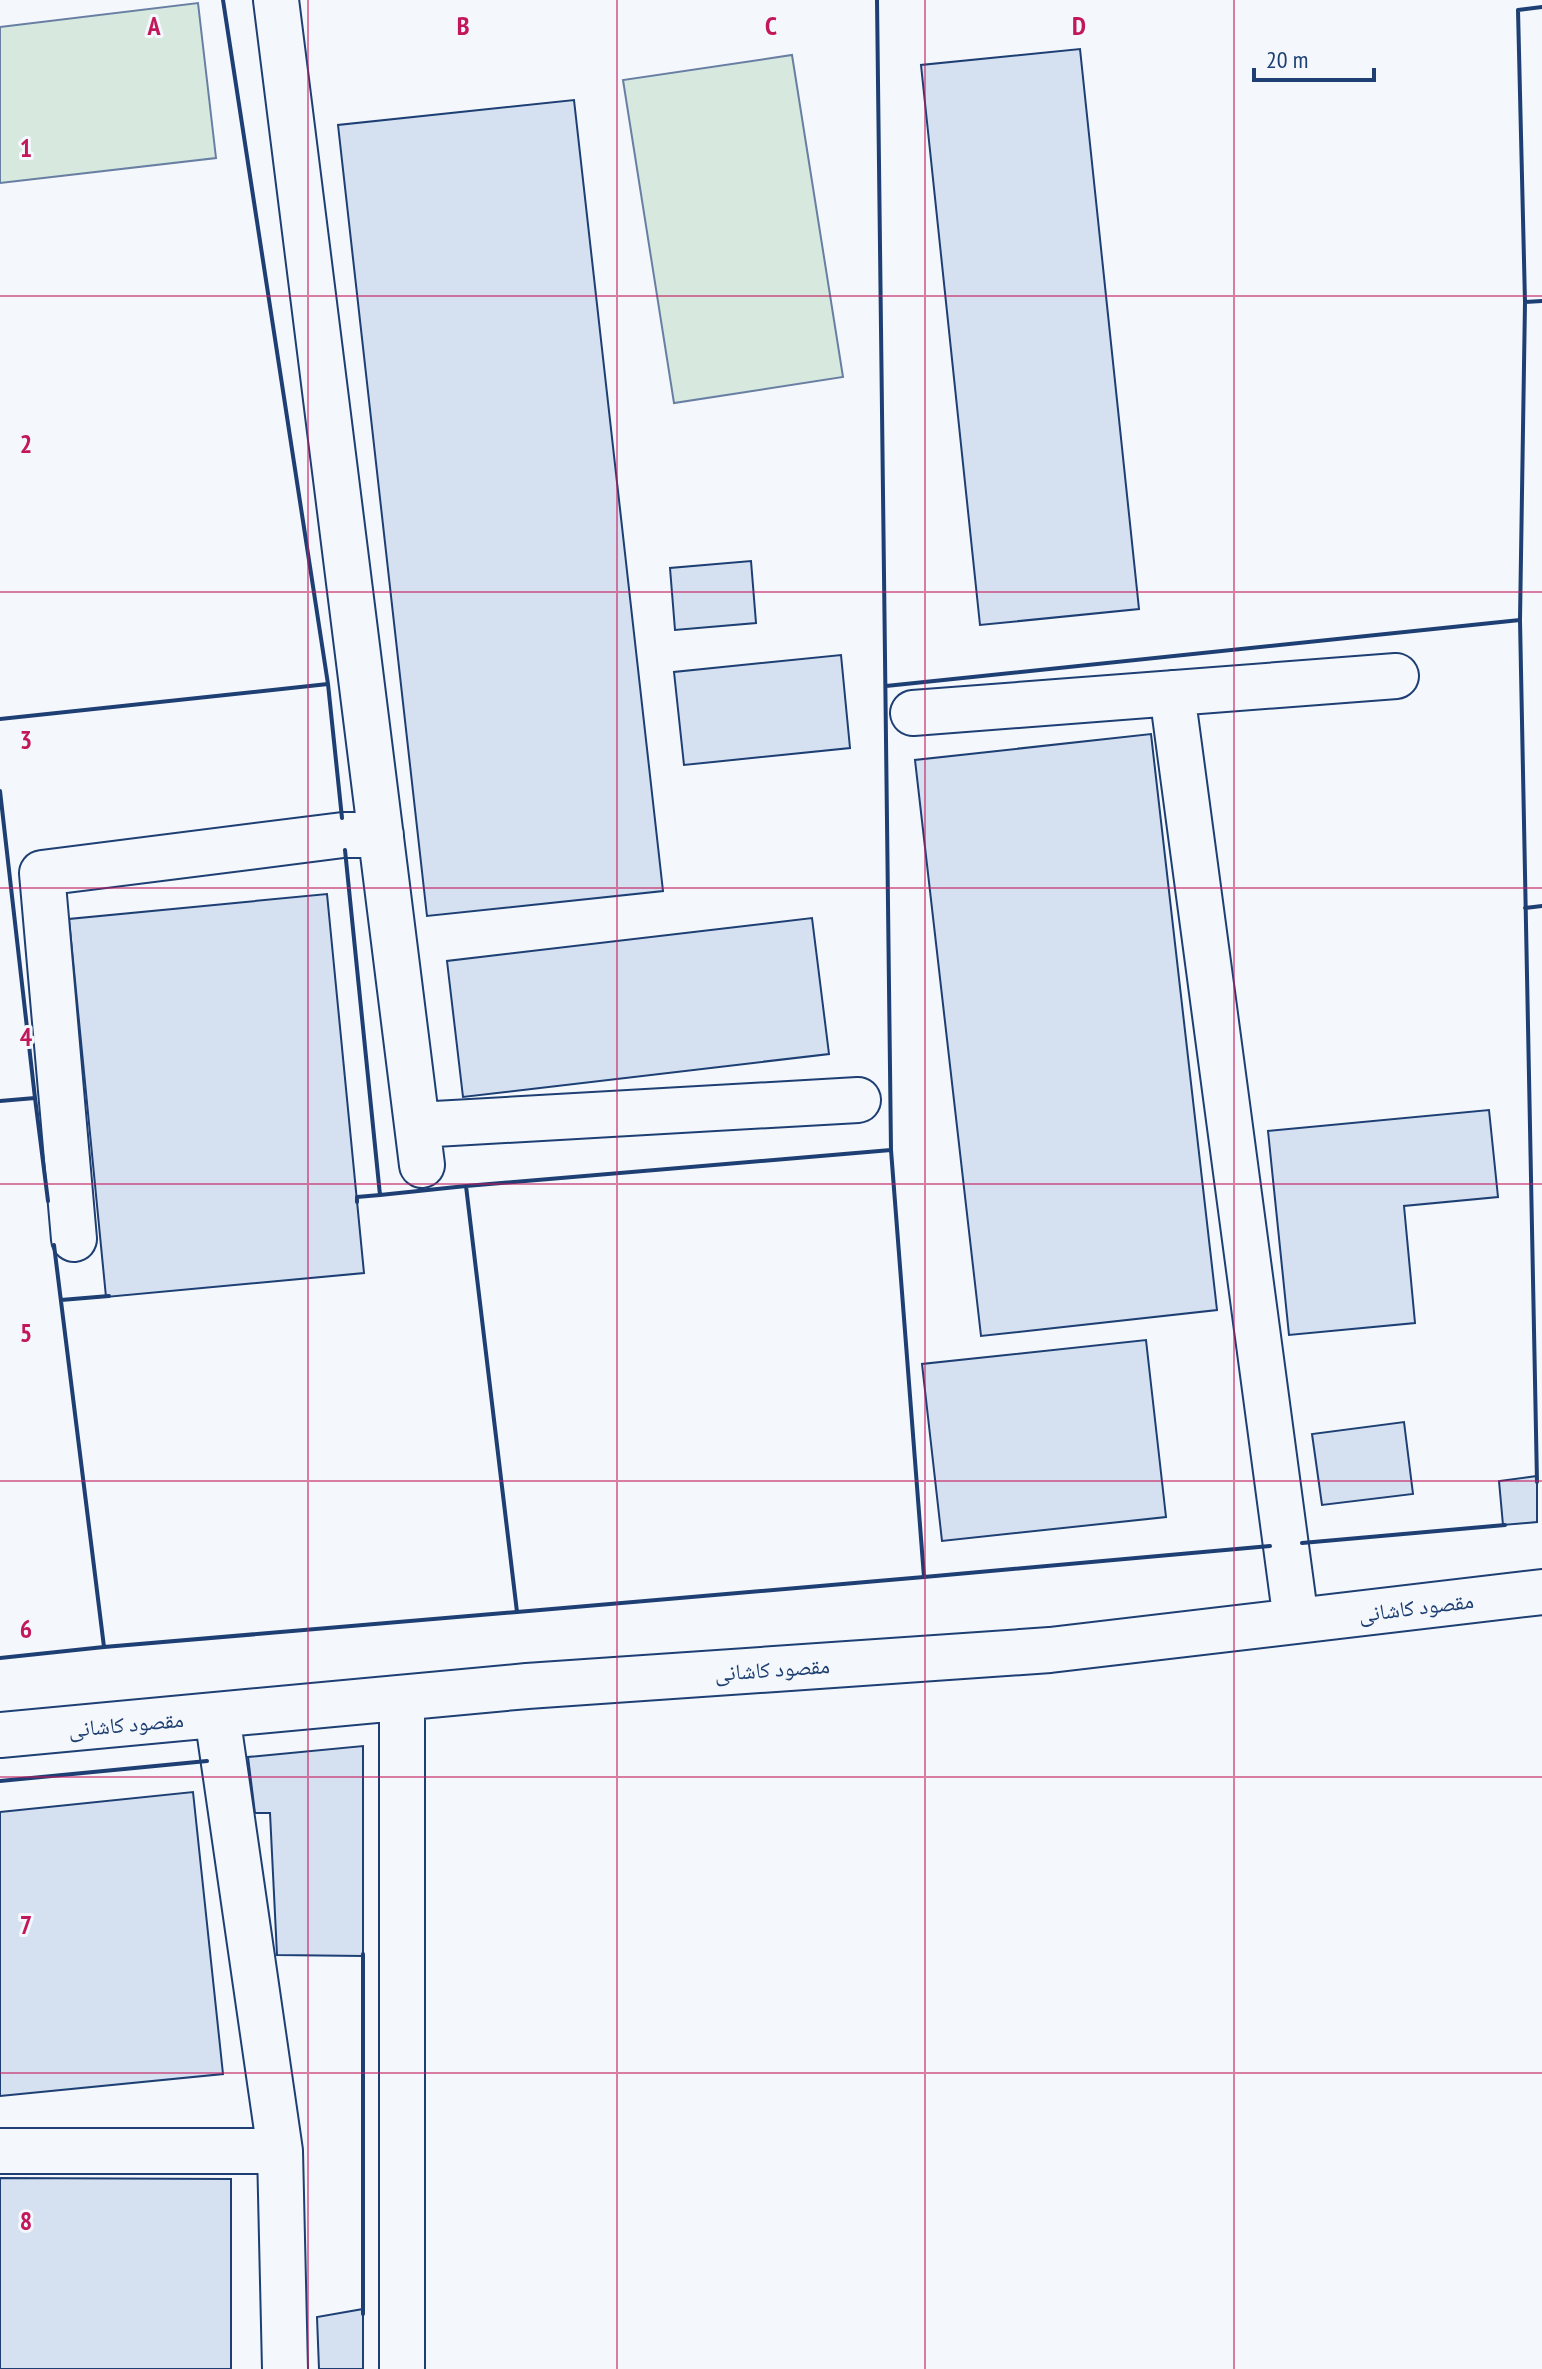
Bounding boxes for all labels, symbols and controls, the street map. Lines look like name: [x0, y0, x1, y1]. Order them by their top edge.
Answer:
text: A: [146, 9, 161, 42]
text: B: [457, 9, 470, 42]
text: C: [765, 9, 777, 42]
text: D: [1072, 9, 1086, 42]
scale bar: [1254, 32, 1374, 82]
text: 20 m: [1266, 44, 1308, 75]
text: 1: [20, 131, 32, 164]
text: 2: [20, 427, 32, 460]
text: 3: [20, 723, 32, 756]
text: 4: [20, 1020, 33, 1053]
text: 5: [20, 1316, 32, 1349]
street label: مقصود کاشانی: [1357, 1586, 1475, 1628]
text: 6: [20, 1612, 32, 1645]
street label: مقصود کاشانی: [713, 1651, 831, 1687]
street label: مقصود کاشانی: [67, 1705, 185, 1743]
text: 7: [20, 1908, 32, 1941]
text: 8: [20, 2204, 32, 2237]

